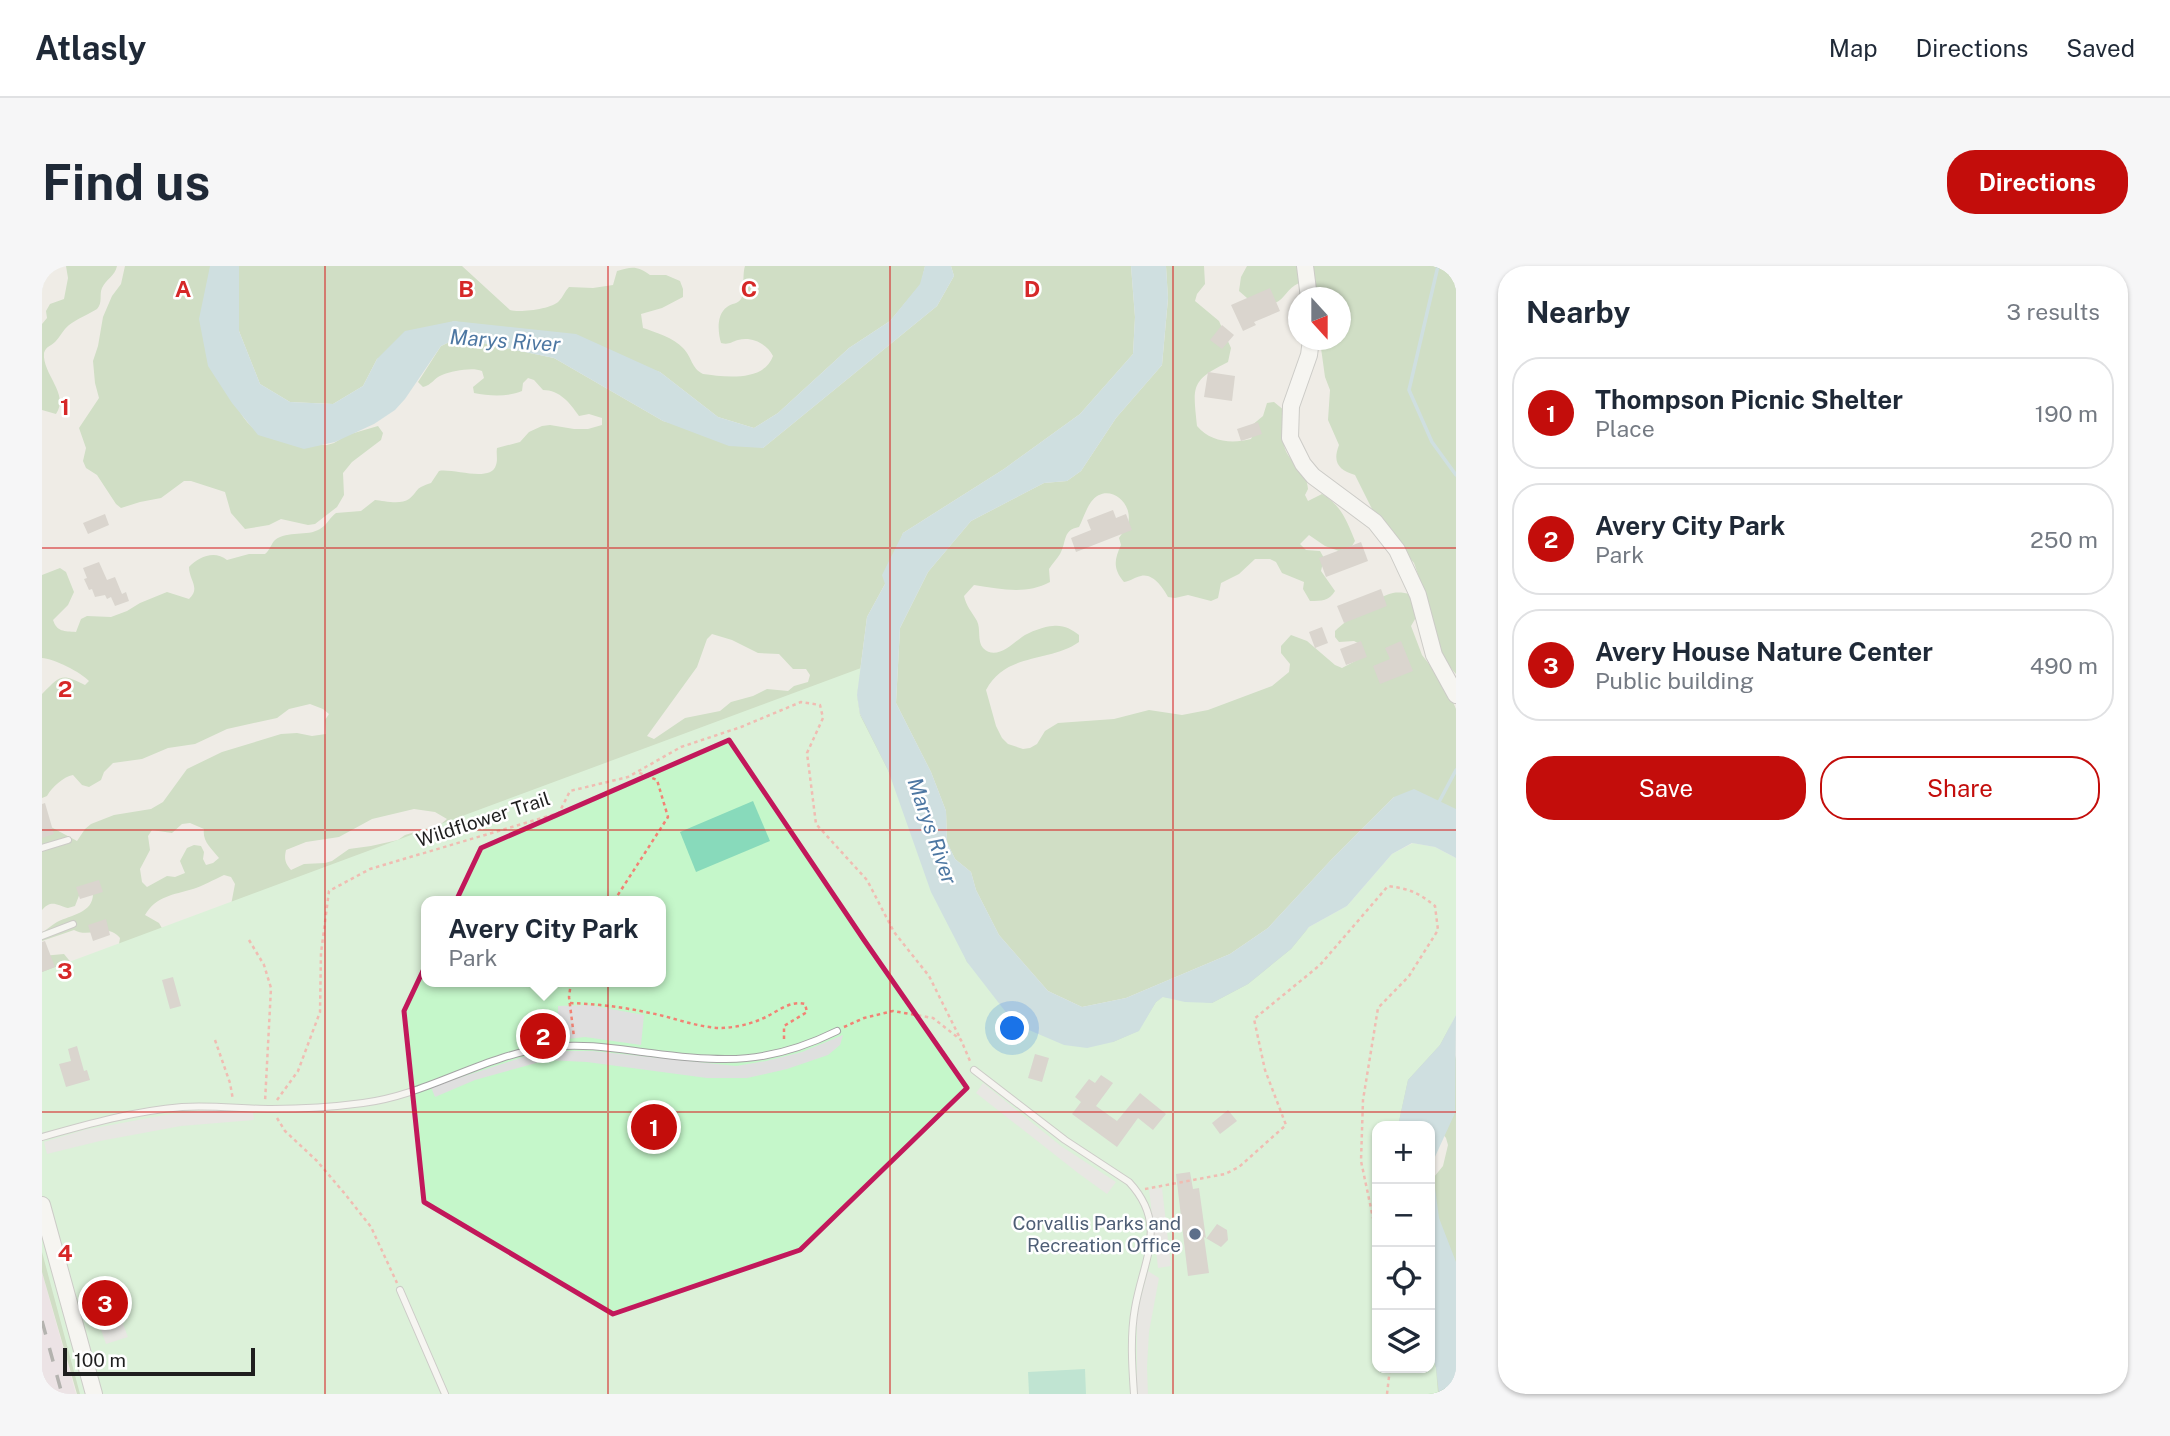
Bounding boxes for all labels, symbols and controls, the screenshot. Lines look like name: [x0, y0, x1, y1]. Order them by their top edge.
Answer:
text: Atlasly: [35, 29, 146, 67]
text: Map: [1829, 34, 1878, 62]
text: Directions: [1916, 34, 2028, 62]
text: Saved: [2066, 34, 2135, 62]
button: Directions: [1947, 150, 2128, 214]
text: Find us: [42, 153, 210, 211]
text: A: [175, 275, 192, 302]
text: B: [458, 275, 474, 302]
text: C: [741, 275, 757, 302]
text: D: [1024, 275, 1040, 302]
north arrow: [1288, 287, 1351, 350]
text: Nearby: [1526, 294, 1630, 330]
text: 3 results: [2006, 298, 2100, 325]
water label: Marys River: [449, 324, 562, 357]
text: Thompson Picnic Shelter: [1595, 384, 1903, 415]
text: 1: [60, 393, 70, 420]
text: 1: [1546, 400, 1556, 427]
text: 190 m: [2035, 400, 2098, 427]
text: Place: [1595, 415, 1655, 442]
text: Avery City Park: [1595, 510, 1785, 541]
text: 2: [1544, 526, 1558, 553]
text: 250 m: [2030, 526, 2098, 553]
text: Park: [1595, 541, 1644, 568]
text: Avery House Nature Center: [1595, 636, 1933, 667]
text: 3: [1543, 652, 1559, 679]
text: 490 m: [2030, 652, 2098, 679]
text: Public building: [1595, 667, 1754, 694]
text: 2: [58, 675, 72, 702]
button: Save: [1526, 756, 1806, 820]
button: Share: [1820, 756, 2100, 820]
water label: Marys River: [903, 774, 963, 888]
street label: Wildflower Trail: [413, 787, 553, 851]
popup: [421, 896, 666, 987]
text: Avery City Park: [448, 913, 639, 944]
text: Park: [448, 944, 497, 971]
text: 3: [57, 957, 73, 984]
pin: 2: [520, 1010, 566, 1062]
your location: [995, 1011, 1029, 1045]
pin: 1: [631, 1101, 677, 1153]
map controls: [1372, 1121, 1435, 1373]
button: +: [1372, 1121, 1435, 1184]
button: −: [1372, 1184, 1435, 1247]
place label: Corvallis Parks and Recreation Office: [1012, 1212, 1181, 1256]
marker: Corvallis Parks and Recreation Office: [1187, 1226, 1203, 1242]
text: 4: [57, 1239, 73, 1266]
button: locate: [1372, 1247, 1435, 1310]
pin: 3: [82, 1277, 128, 1329]
button: layers: [1372, 1310, 1435, 1373]
scale bar: [63, 1345, 256, 1377]
text: 100 m: [74, 1349, 126, 1371]

